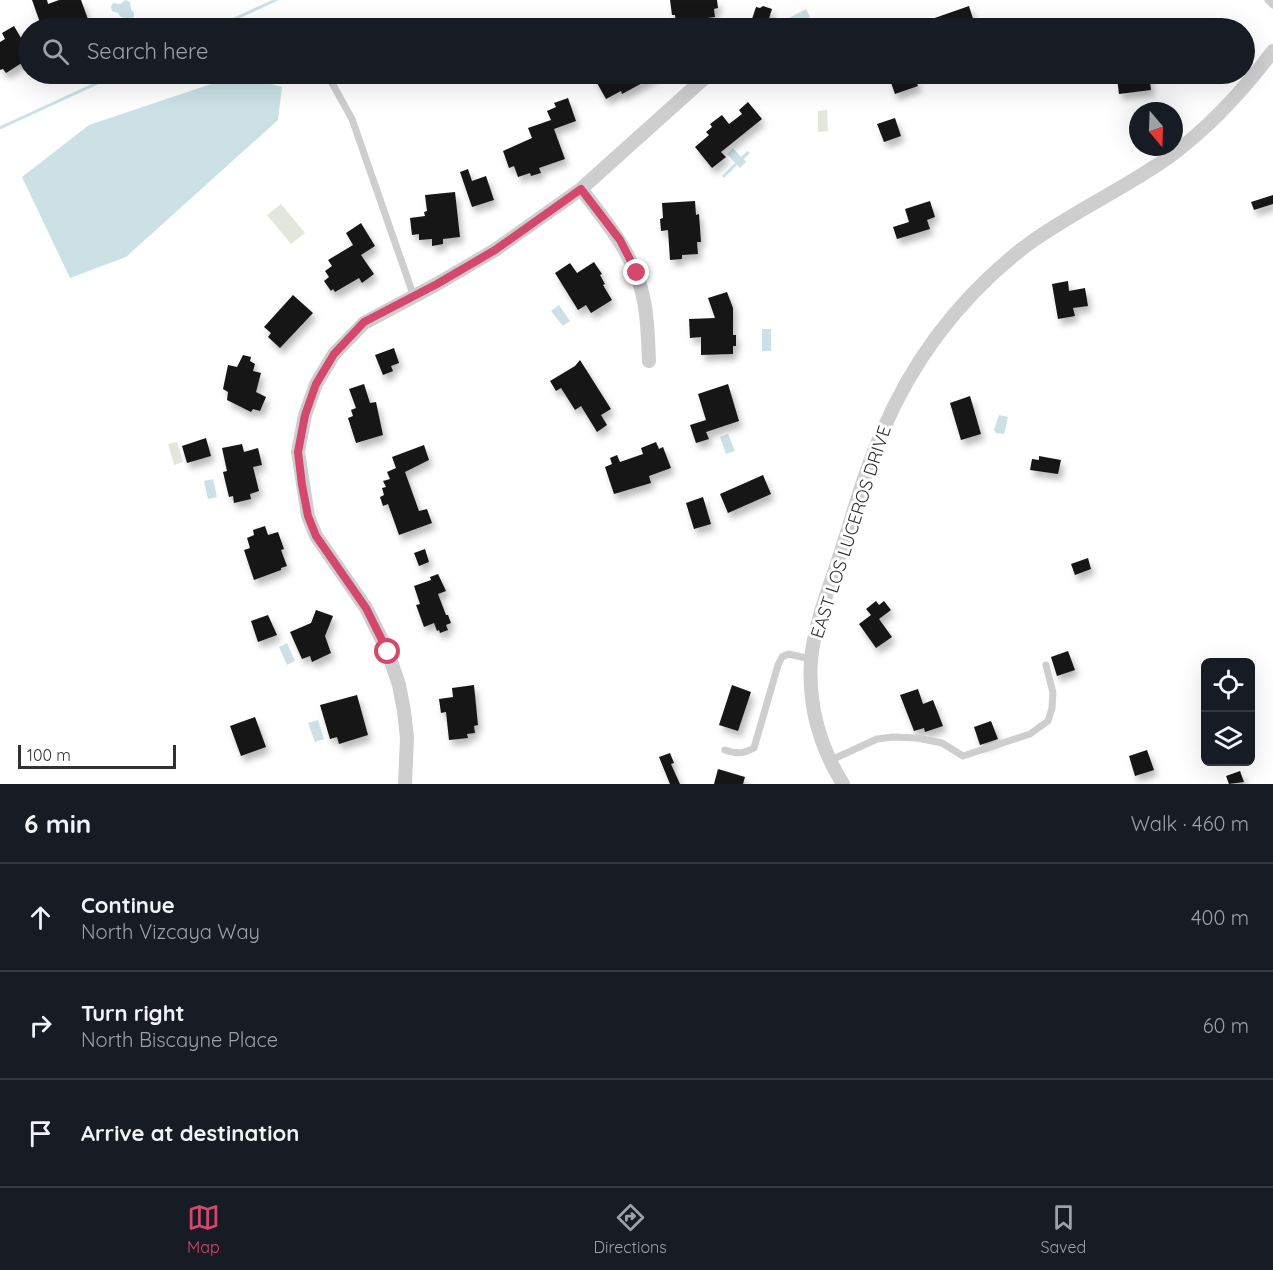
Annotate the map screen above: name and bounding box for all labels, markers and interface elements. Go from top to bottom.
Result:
search box [18,18,1255,84]
icon: search [39,35,72,68]
text: Search here [87,37,208,65]
north arrow [1129,102,1183,156]
route end [623,259,649,285]
street label: EAST LOS LUCEROS DRIVE [805,423,896,641]
route start [374,638,400,664]
map controls [1201,658,1255,766]
button: locate [1201,658,1255,712]
button: layers [1201,712,1255,766]
scale bar [18,742,176,770]
text: 100 m [27,745,71,765]
text: 6 min [24,807,91,840]
text: Walk · 460 m [1131,811,1249,836]
text: Continue [81,891,175,919]
icon: ahead [24,901,57,934]
text: 400 m [1191,905,1249,930]
text: North Vizcaya Way [81,919,260,944]
text: Turn right [81,999,185,1027]
icon: right [24,1009,57,1042]
text: 60 m [1203,1013,1249,1038]
text: North Biscayne Place [81,1027,278,1052]
icon: arrive [24,1117,57,1150]
text: Arrive at destination [81,1119,299,1147]
tab: Map [187,1201,220,1257]
tab: Directions [594,1201,667,1257]
tab: Saved [1041,1201,1086,1257]

